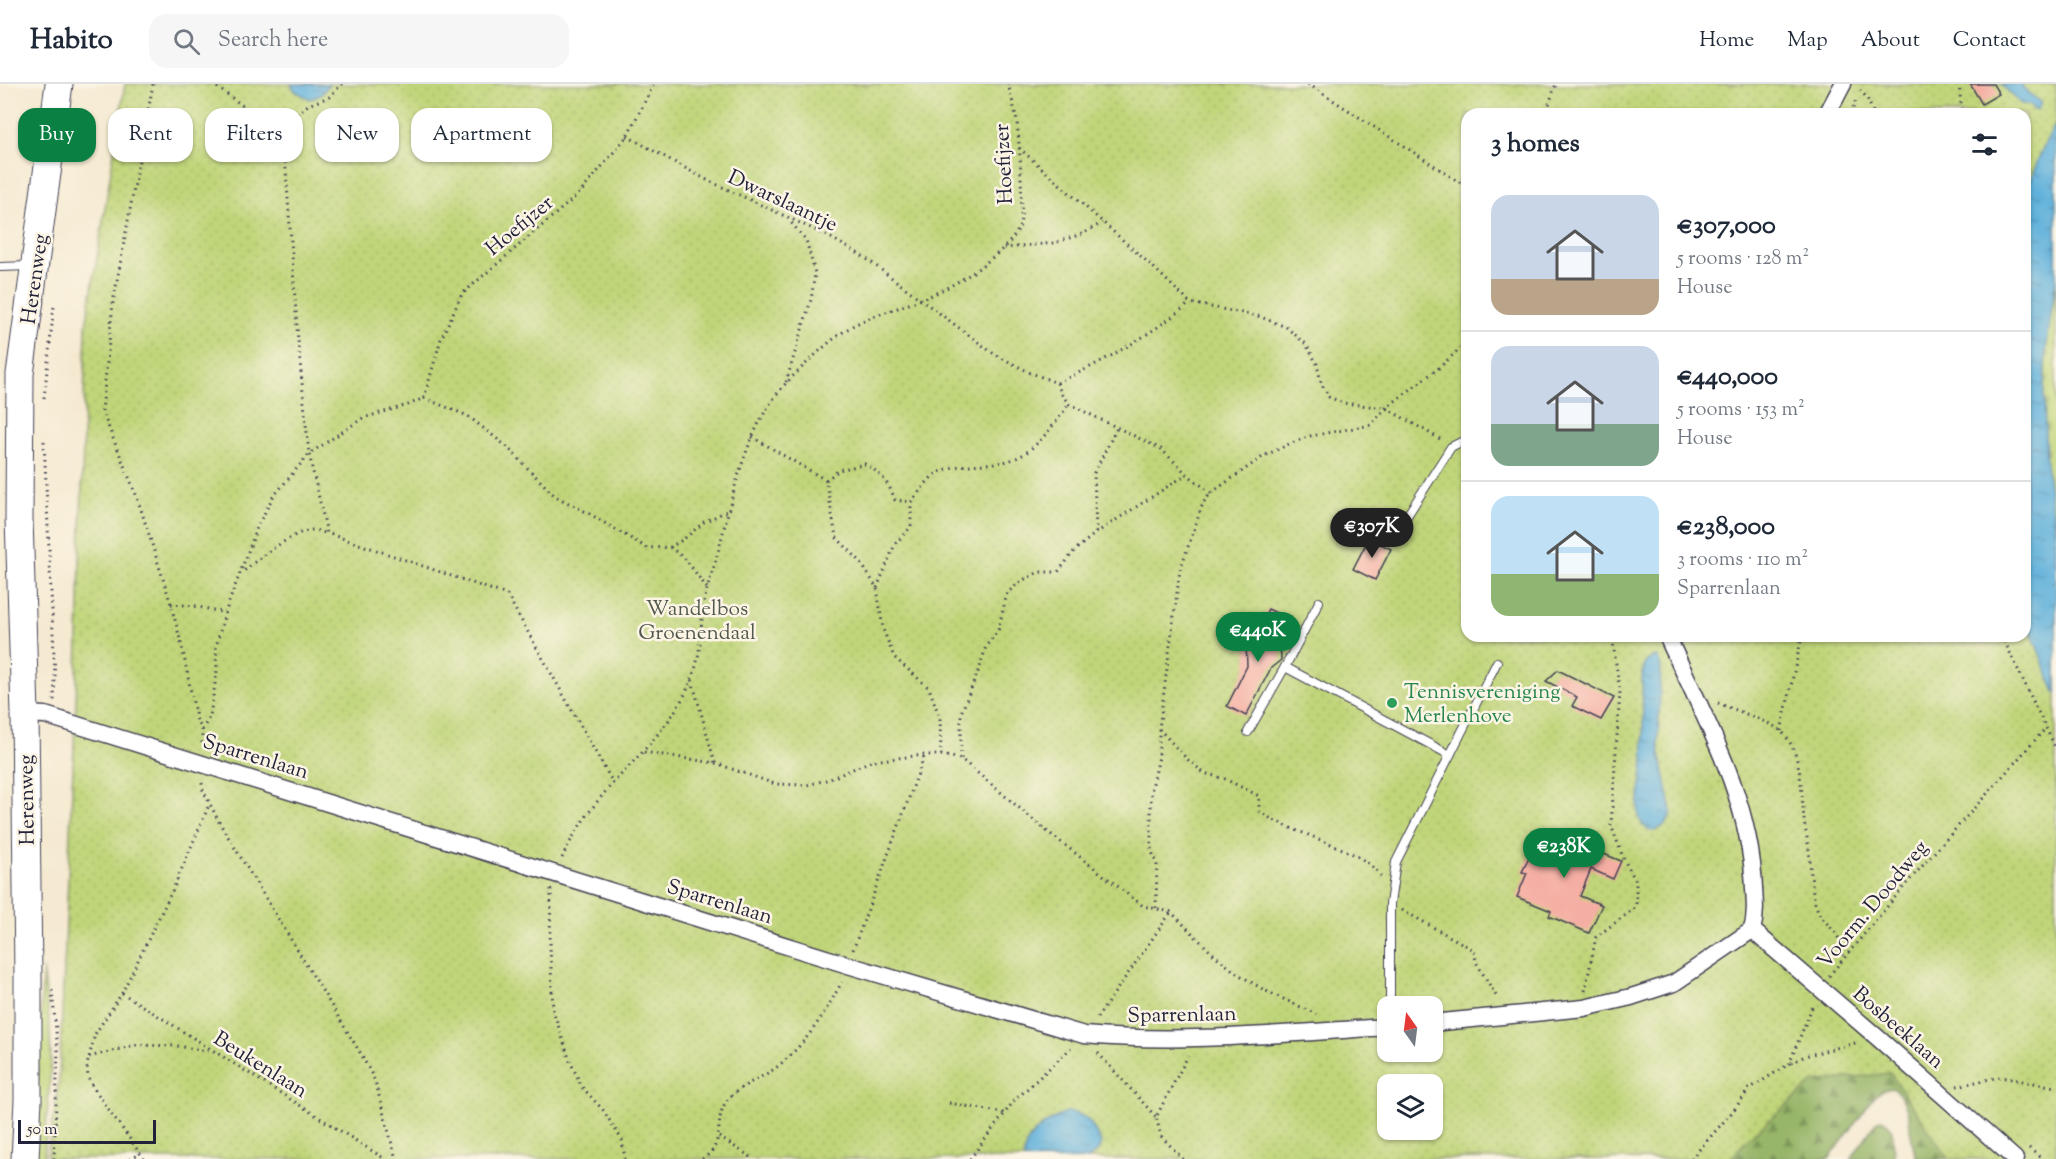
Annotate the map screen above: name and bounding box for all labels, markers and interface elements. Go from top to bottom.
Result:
search box [149,14,569,68]
text: Habito [30,21,113,61]
icon: search [170,25,203,58]
text: Search here [218,25,328,57]
text: Home [1699,26,1754,56]
text: Map [1787,26,1828,56]
text: About [1861,26,1920,56]
text: Contact [1953,26,2026,56]
chip: Buy [18,108,96,162]
chip: Rent [108,108,193,162]
chip: Filters [205,108,303,162]
chip: New [315,108,399,162]
chip: Apartment [411,108,552,162]
street label: Hoefijzer [988,123,1022,205]
text: 3 homes [1491,126,1580,163]
icon: filters [1968,128,2001,161]
street label: Dwarslaantje [722,163,842,240]
street label: Hoefijzer [480,189,561,264]
text: €307,000 [1677,208,1776,245]
icon: home [1539,219,1611,291]
street label: Herenweg [15,232,57,326]
text: 5 rooms · 128 m² [1677,245,1809,274]
text: House [1677,274,1732,303]
text: €440,000 [1677,359,1778,396]
icon: home [1539,370,1611,442]
text: 5 rooms · 153 m² [1677,396,1805,425]
text: House [1677,425,1732,454]
pin: €307K [1330,508,1414,559]
text: €238,000 [1677,509,1775,546]
text: €307K [1344,513,1400,542]
icon: home [1539,520,1611,592]
text: 3 rooms · 110 m² [1677,546,1808,575]
text: Sparrenlaan [1677,575,1781,604]
park label: Wandelbos Groenendaal [638,595,756,649]
pin: €440K [1216,612,1300,663]
text: €440K [1230,617,1286,646]
place label: Tennisvereniging Merlenhove [1404,678,1561,732]
marker: Tennisvereniging Merlenhove [1385,696,1399,710]
street label: Sparrenlaan [199,728,312,788]
street label: Herenweg [12,754,44,846]
pin: €238K [1522,828,1606,879]
text: €238K [1537,833,1591,862]
street label: Voorm. Doodweg [1811,835,1936,976]
street label: Sparrenlaan [663,873,776,933]
street label: Bosbeeklaan [1845,980,1950,1077]
north arrow [1377,996,1443,1062]
map controls [1377,996,1443,1140]
street label: Sparrenlaan [1127,1000,1237,1032]
street label: Beukenlaan [207,1025,313,1107]
button: layers [1377,1074,1443,1140]
scale bar [18,1117,156,1144]
text: 50 m [27,1119,58,1142]

